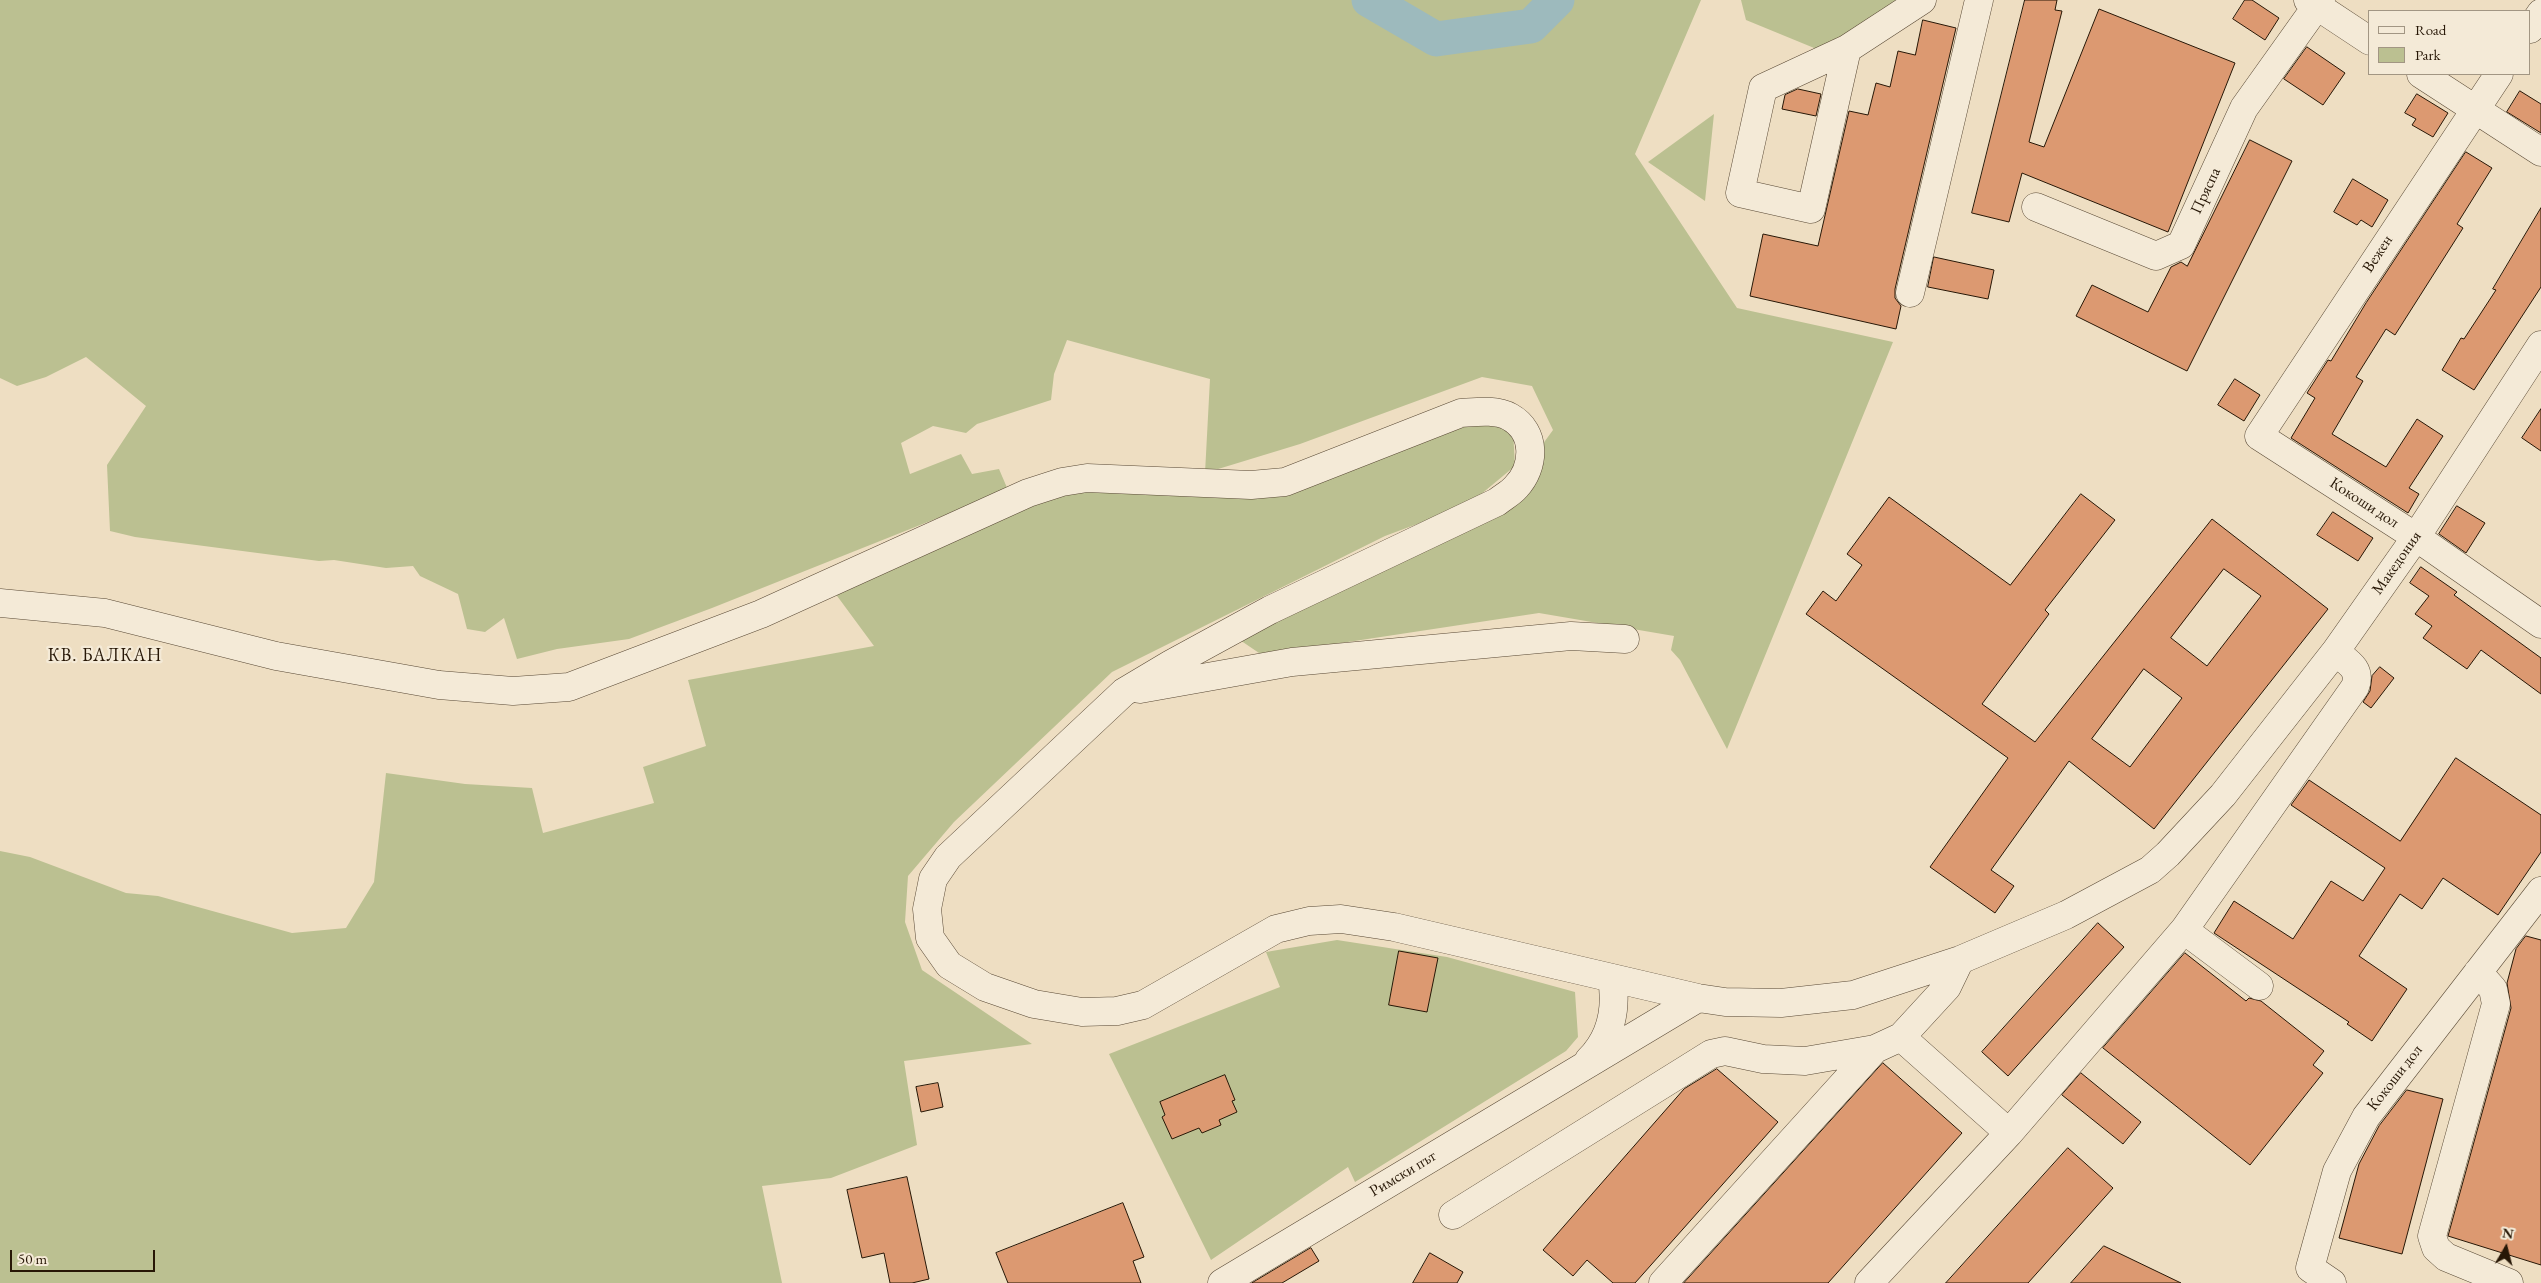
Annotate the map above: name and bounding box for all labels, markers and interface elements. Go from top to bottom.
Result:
legend [2368,10,2531,75]
text: Road [2415,20,2446,39]
text: Park [2415,45,2441,64]
street label: Пряспа [2187,165,2225,217]
street label: Вежен [2359,232,2397,276]
street label: Кокоши дол [2326,474,2402,532]
street label: Македония [2368,528,2426,598]
district label: КВ. БАЛКАН [47,645,163,667]
street label: Кокоши дол [2363,1041,2427,1115]
street label: Римски път [1366,1147,1440,1201]
north arrow [2481,1223,2531,1273]
text: N [2501,1223,2515,1243]
scale bar [12,1240,158,1272]
text: 50 m [18,1249,47,1268]

